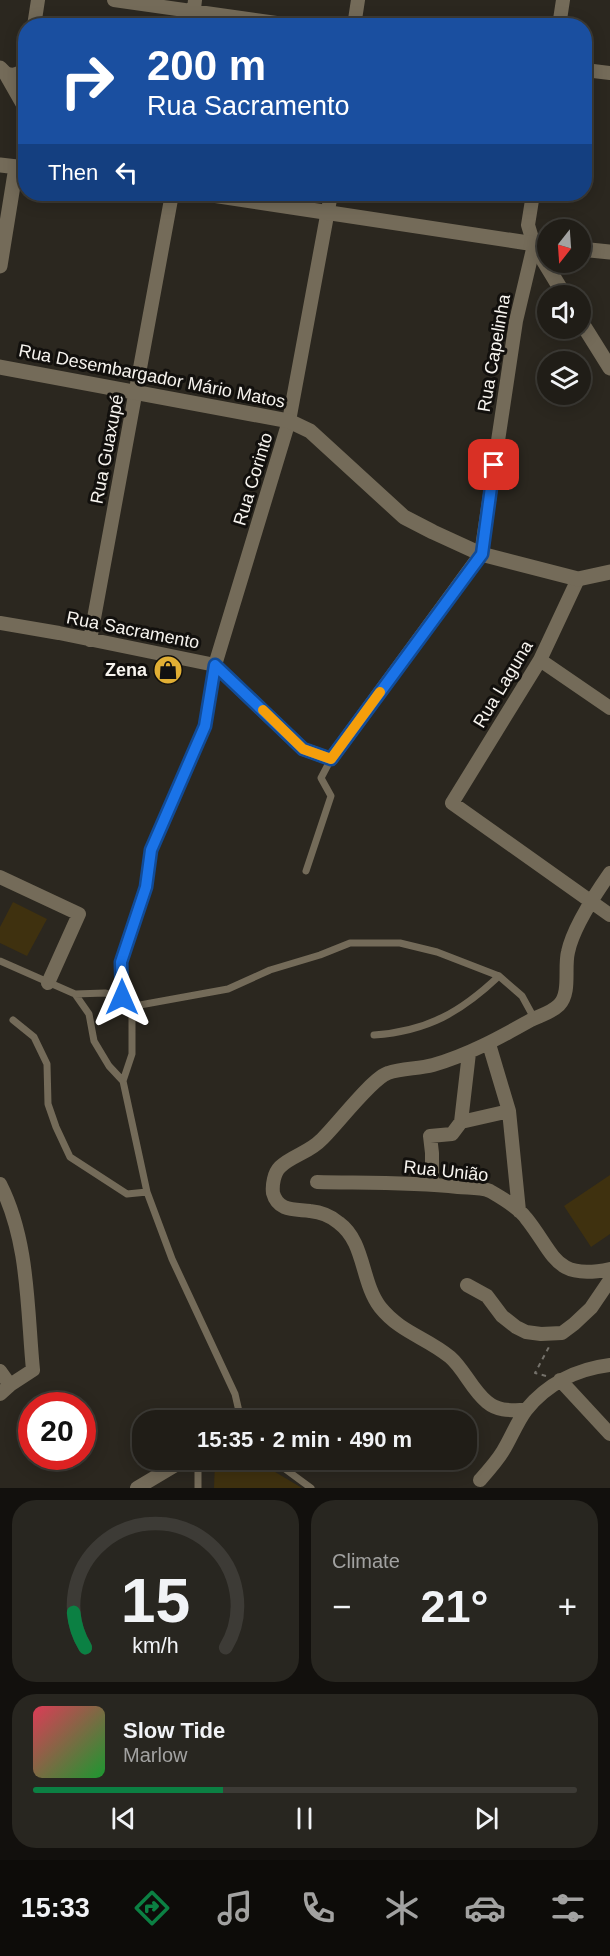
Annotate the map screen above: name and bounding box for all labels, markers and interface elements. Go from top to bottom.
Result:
icon: right [48,42,126,120]
text: 200 m [147,42,266,89]
text: Rua Sacramento [147,91,350,121]
icon: left [110,156,143,189]
text: Then [48,160,98,185]
north arrow [537,219,591,273]
map controls [537,219,591,405]
button: sound [537,285,591,339]
street label: Rua Capelinha [474,292,514,413]
street label: Rua Desembargador Mário Matos [17,340,287,412]
button: layers [537,351,591,405]
street label: Rua Guaxupé [87,393,127,505]
street label: Rua Corinto [229,430,277,528]
pin [468,439,519,490]
icon: arrive [477,448,510,481]
street label: Rua Sacramento [65,607,201,653]
street label: Rua Laguna [469,636,537,731]
shop icon: Zena [152,654,184,686]
place label: Zena [105,660,148,680]
position arrow [90,965,154,1029]
street label: Rua União [403,1157,489,1185]
speed limit sign: 20 [18,1392,96,1470]
text: 15:35 · 2 min · 490 m [197,1427,412,1452]
text: Climate [332,1550,400,1572]
text: 15 [121,1566,190,1635]
text: 21° [420,1581,489,1632]
text: − [332,1588,351,1625]
text: + [558,1588,577,1625]
text: km/h [132,1634,179,1658]
text: Slow Tide [123,1718,225,1743]
text: Marlow [123,1744,187,1766]
icon: previous [107,1802,140,1835]
icon: pause [288,1802,321,1835]
icon: next [470,1802,503,1835]
icon: directions [131,1887,173,1929]
icon: music [214,1887,256,1929]
icon: phone [297,1887,339,1929]
icon: climate [381,1887,423,1929]
icon: car [464,1887,506,1929]
icon: filters [547,1887,589,1929]
text: 15:33 [21,1893,90,1923]

